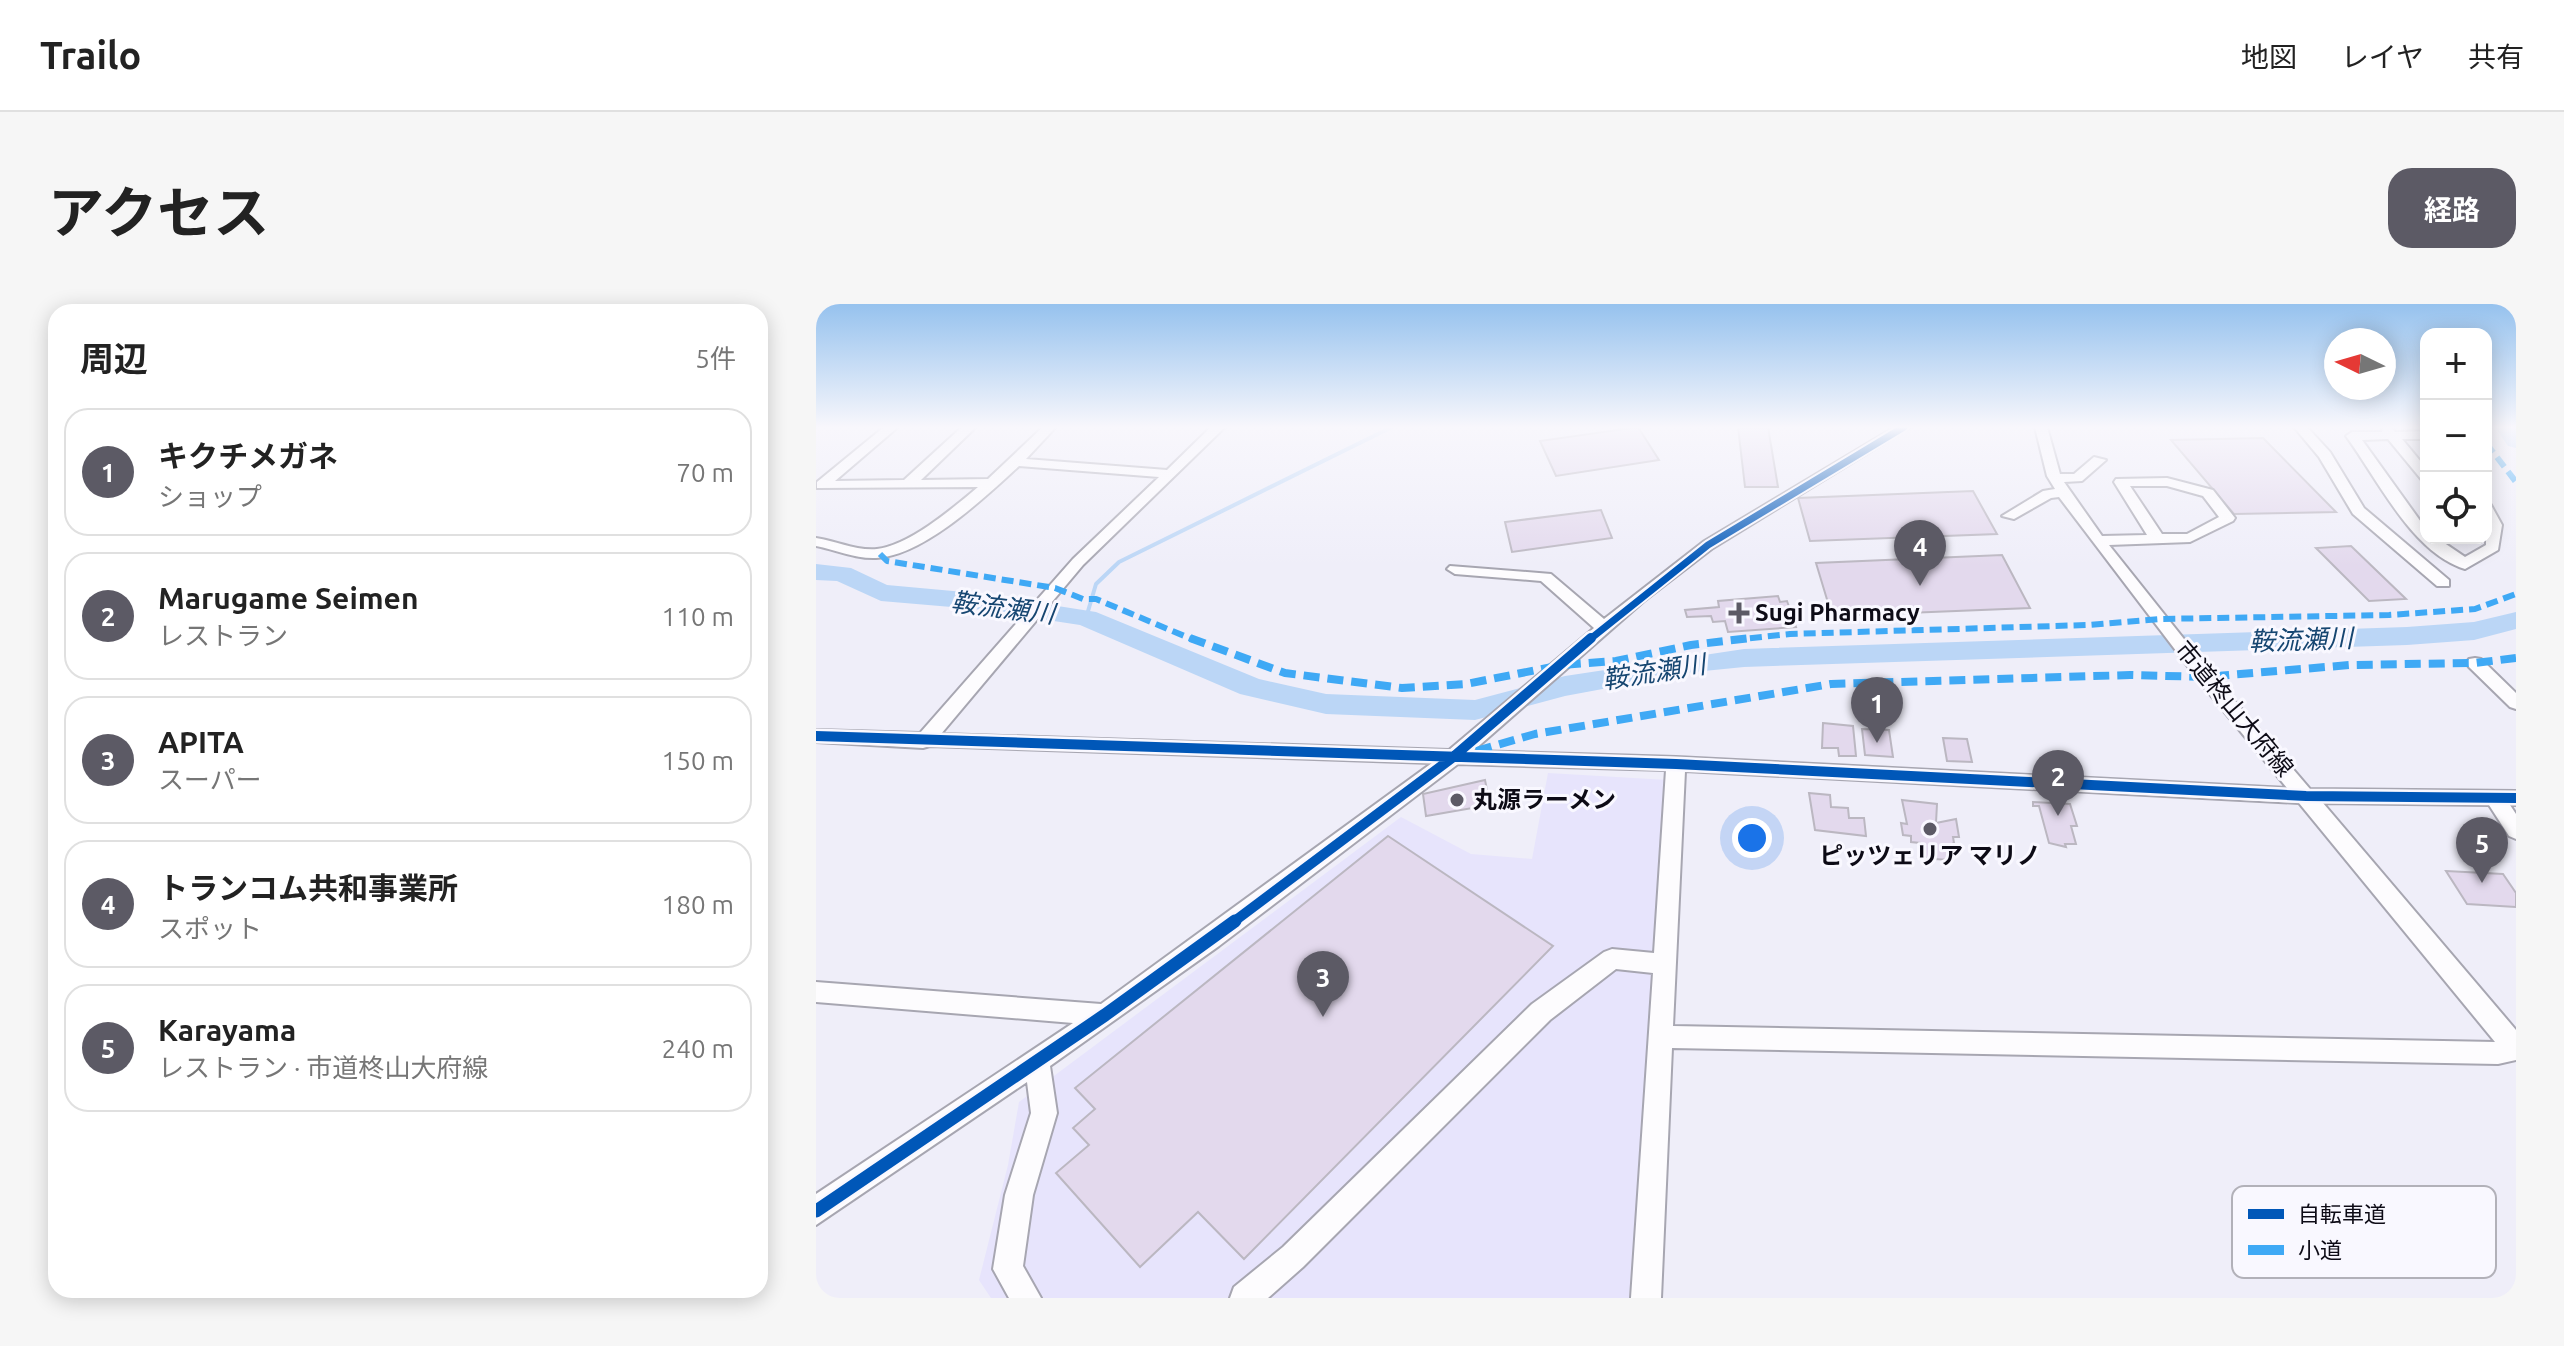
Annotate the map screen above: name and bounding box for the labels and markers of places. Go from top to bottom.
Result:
pin: 4 [1894,520,1946,586]
place label: Sugi Pharmacy [1755,599,1920,626]
marker: Sugi Pharmacy [1730,604,1748,622]
pin: 1 [1851,677,1903,743]
pin: 2 [2032,750,2084,816]
place label: 丸源ラーメン [1473,786,1616,813]
marker: 丸源ラーメン [1448,791,1466,809]
pin: 5 [2456,817,2508,883]
marker: ピッツェリア マリノ [1921,820,1939,838]
place label: ピッツェリア マリノ [1819,842,2041,869]
pin: 3 [1297,951,1349,1017]

